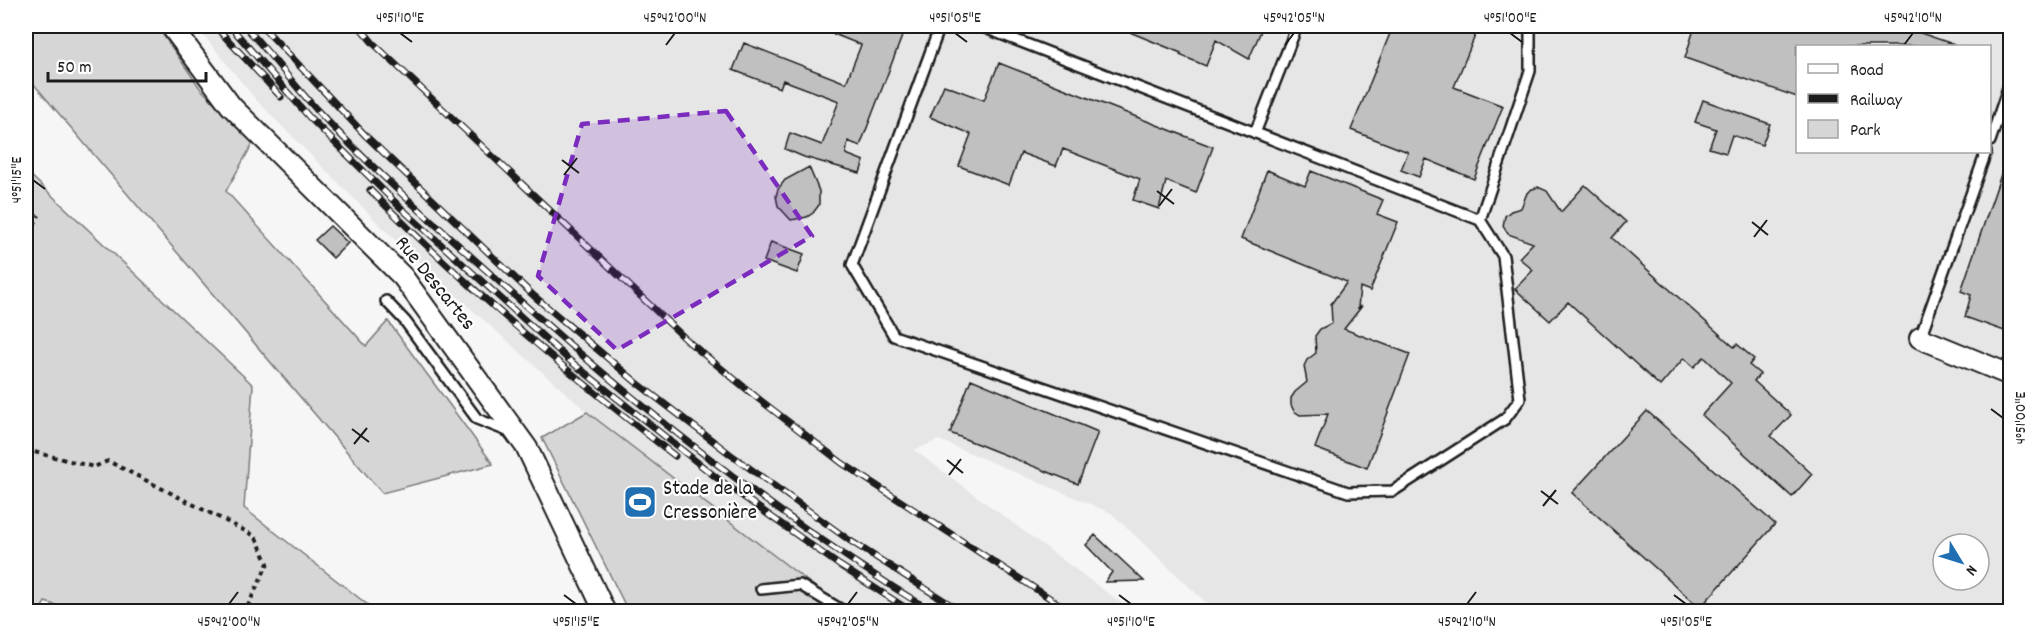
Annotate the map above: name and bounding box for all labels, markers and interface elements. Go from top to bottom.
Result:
text: 4°51'10"E [376,8,424,30]
text: 45°42'00"N [644,8,706,30]
text: 4°51'05"E [929,8,981,30]
text: 45°42'05"N [1263,8,1325,30]
text: 4°51'00"E [1484,8,1537,30]
text: 45°42'10"N [1884,8,1942,30]
scale bar [48,45,206,83]
legend [1796,45,1991,153]
text: 50 m [57,56,92,81]
text: Road [1850,59,1884,84]
text: Railway [1850,89,1903,114]
text: Park [1850,119,1881,144]
text: 4°51'15"E [7,157,29,203]
street label: Rue Descartes [386,230,482,338]
text: 4°51'00"E [2011,391,2033,444]
place label: Stade de la Cressonière [663,475,757,529]
sports icon: Stade de la Cressonière [622,484,658,520]
north arrow [1931,532,1991,592]
text: N [1959,560,1982,580]
text: 45°42'00"N [198,612,260,634]
text: 4°51'15"E [553,612,599,634]
text: 45°42'05"N [817,612,879,634]
text: 4°51'10"E [1107,612,1155,634]
text: 45°42'10"N [1438,612,1496,634]
text: 4°51'05"E [1660,612,1712,634]

